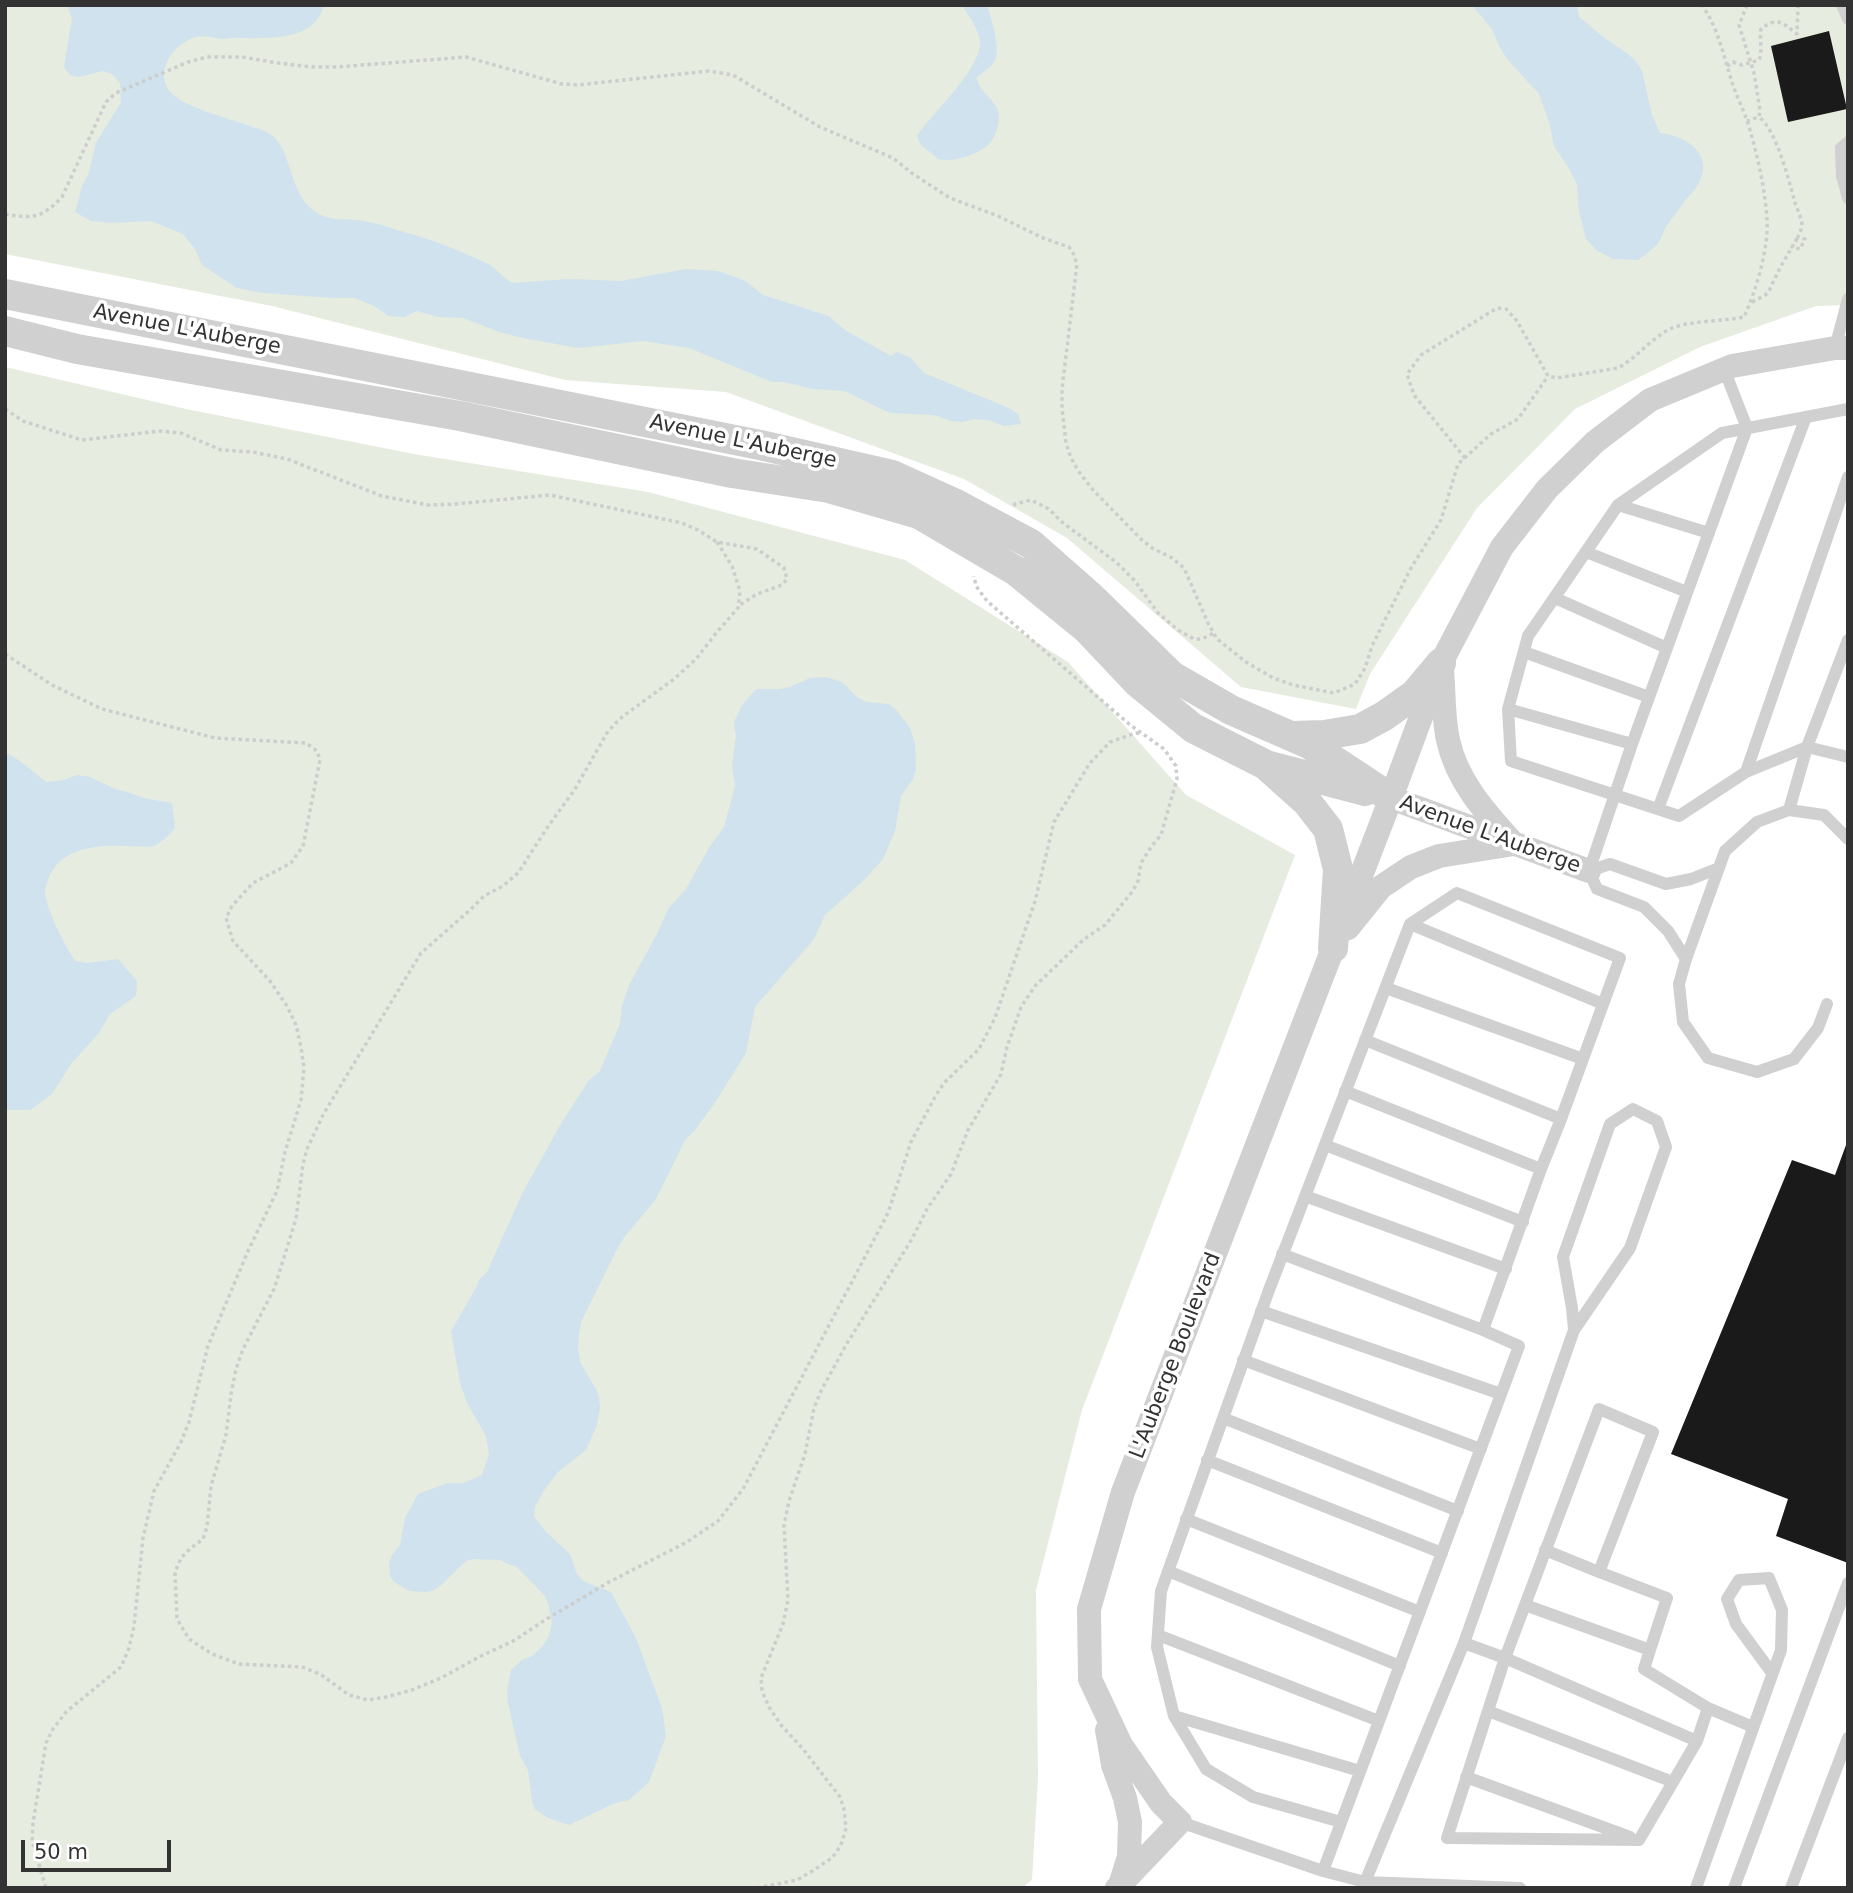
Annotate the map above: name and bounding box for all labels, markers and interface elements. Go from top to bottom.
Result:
street label: Avenue L'Auberge [91,299,283,361]
street label: Avenue L'Auberge [647,410,839,474]
street label: Avenue L'Auberge [1396,791,1584,879]
street label: L'Auberge Boulevard [1125,1249,1227,1463]
scale bar [24,1826,175,1870]
text: 50 m [34,1840,88,1864]

